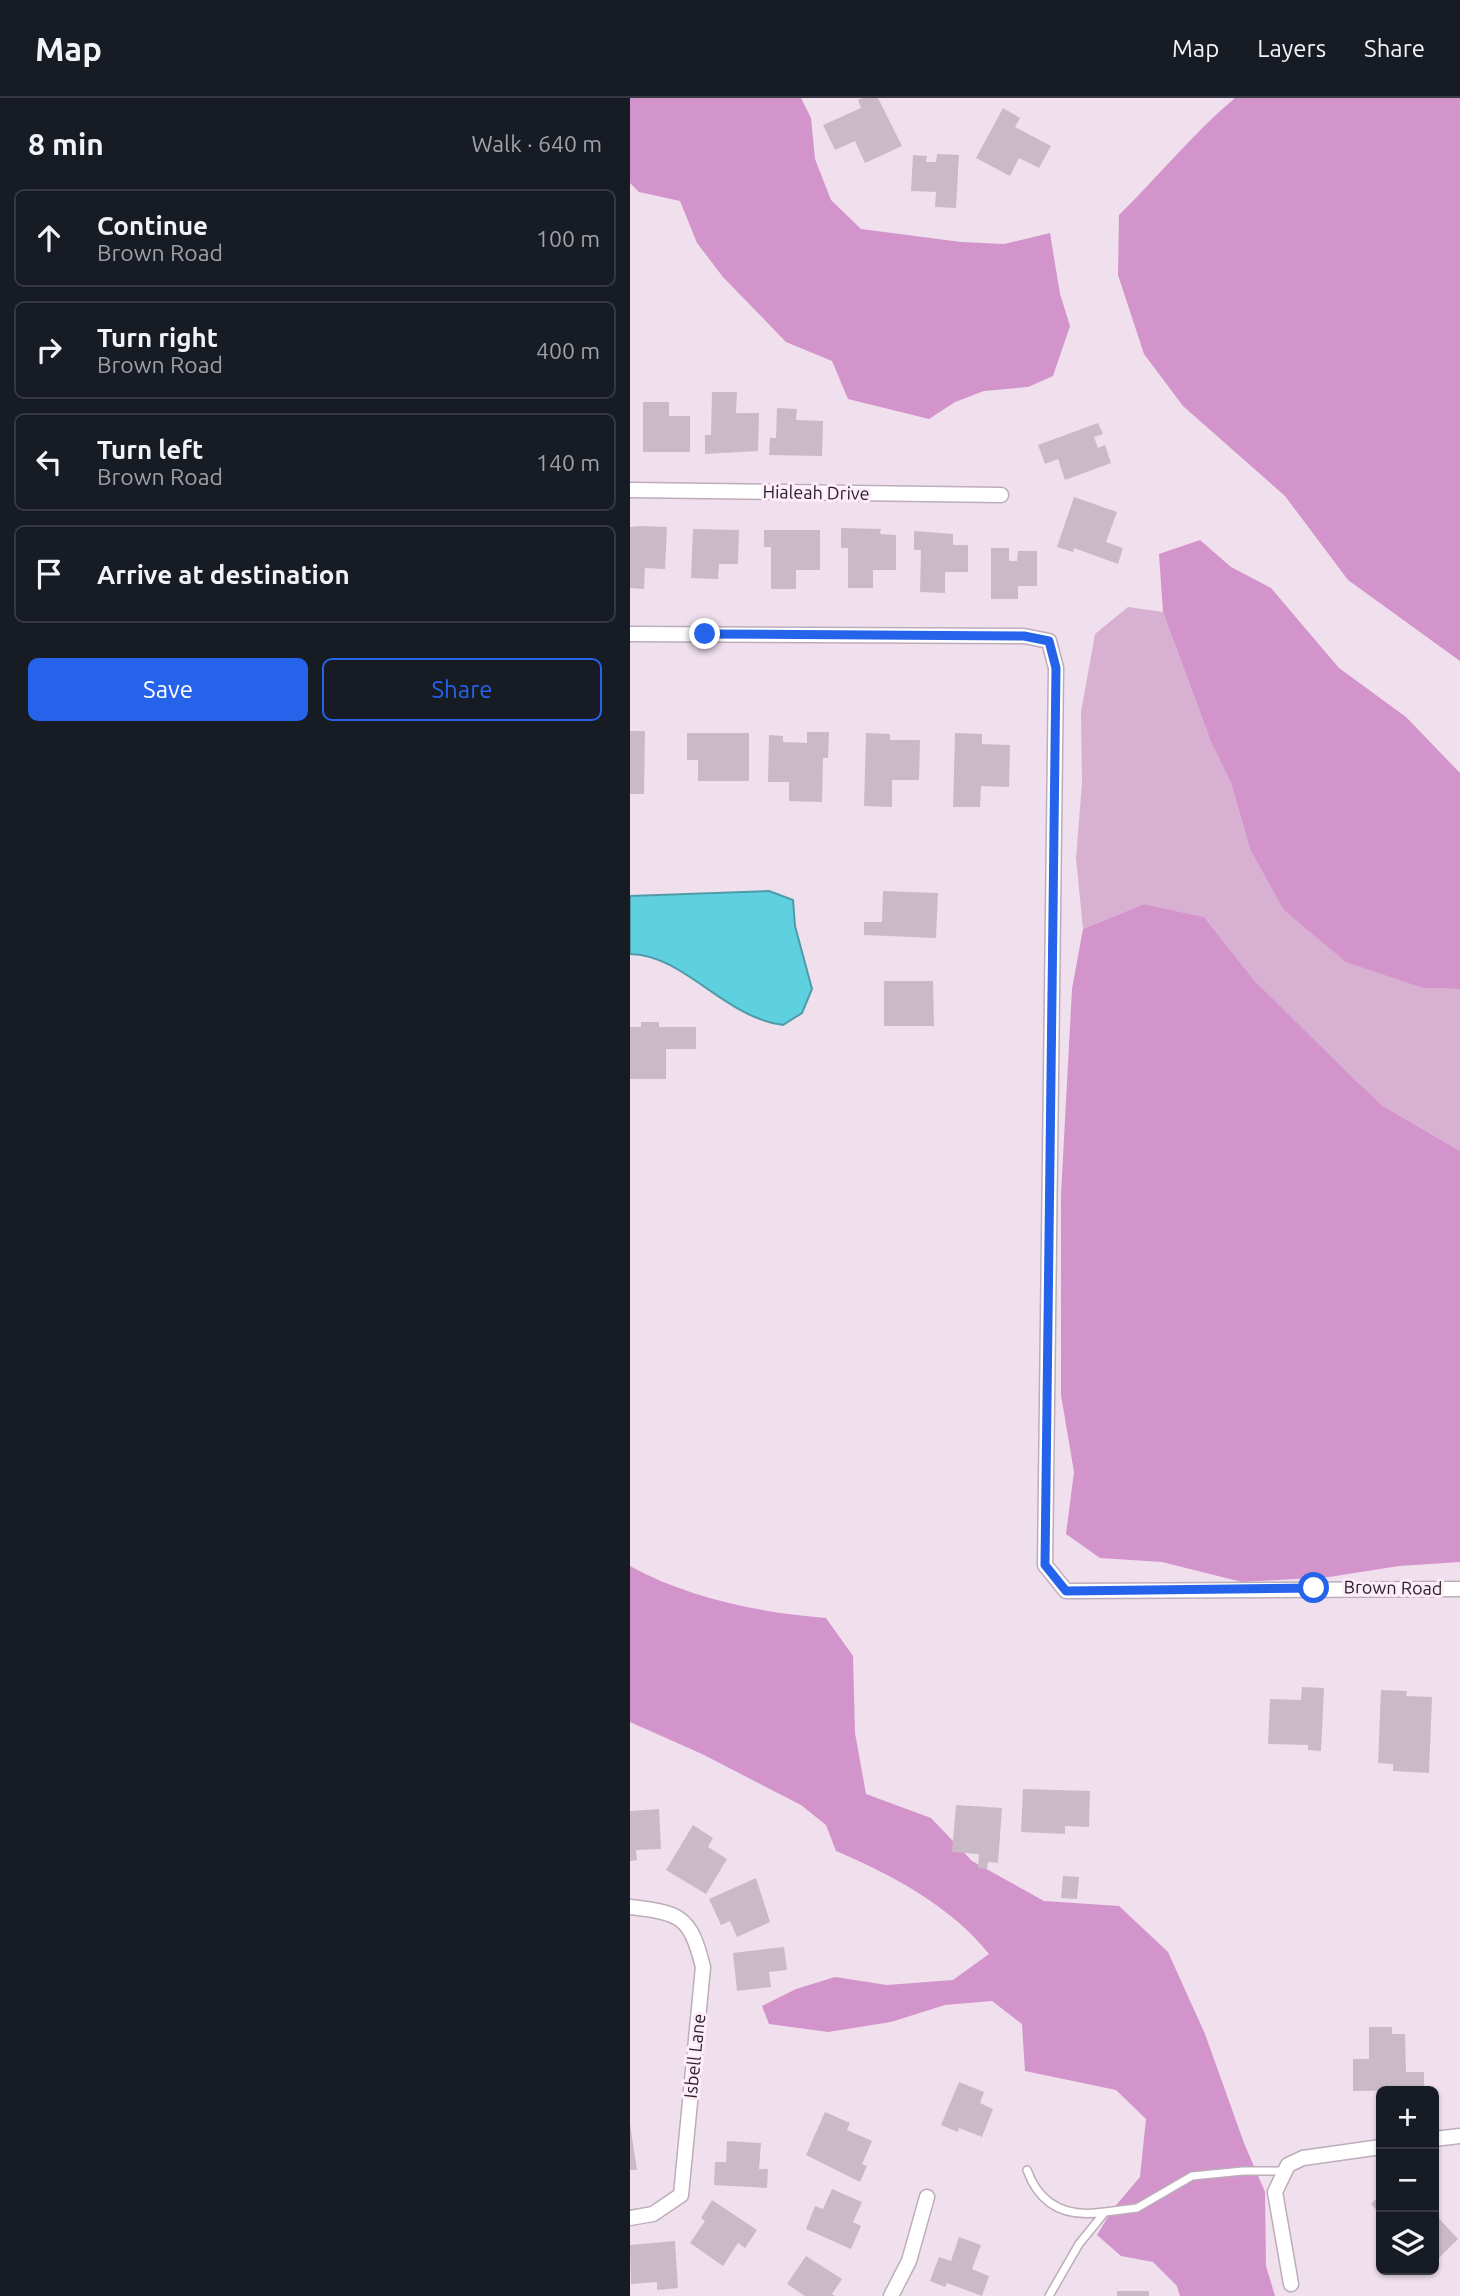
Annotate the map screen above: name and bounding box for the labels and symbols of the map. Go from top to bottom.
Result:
street label: Hialeah Drive [762,481,870,503]
route end [689,618,720,649]
route start [1298,1572,1329,1603]
street label: Brown Road [1344,1576,1442,1598]
street label: Isbell Lane [680,2013,708,2099]

